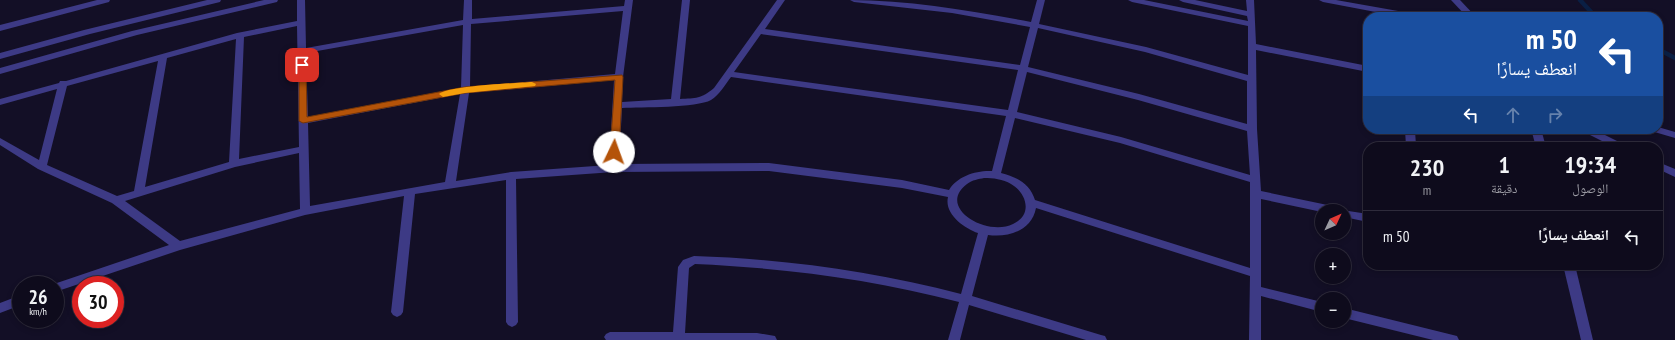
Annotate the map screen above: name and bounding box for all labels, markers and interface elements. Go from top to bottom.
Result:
text: 50 m [1526,20,1577,57]
icon: left [1591,28,1643,80]
pin [285,48,319,82]
icon: arrive [291,54,313,76]
text: انعطف يسارًا [1497,57,1577,80]
icon: left [1460,104,1482,126]
icon: ahead [1502,104,1524,126]
icon: right [1544,104,1566,126]
position arrow [593,131,635,173]
text: 1 [1499,149,1510,180]
text: 19:34 [1564,149,1616,180]
text: 230 [1410,152,1444,183]
text: دقيقة [1491,180,1517,197]
text: الوصول [1572,180,1608,197]
text: m [1423,182,1431,199]
north arrow [1315,204,1351,240]
map controls [1315,204,1351,328]
text: انعطف يسارًا [1538,225,1609,244]
icon: left [1621,226,1643,248]
text: 50 m [1383,227,1409,246]
button: + [1315,248,1351,284]
speed limit sign: 30 [72,276,124,328]
text: 26 [28,284,48,310]
button: − [1315,292,1351,328]
text: km/h [29,305,47,318]

